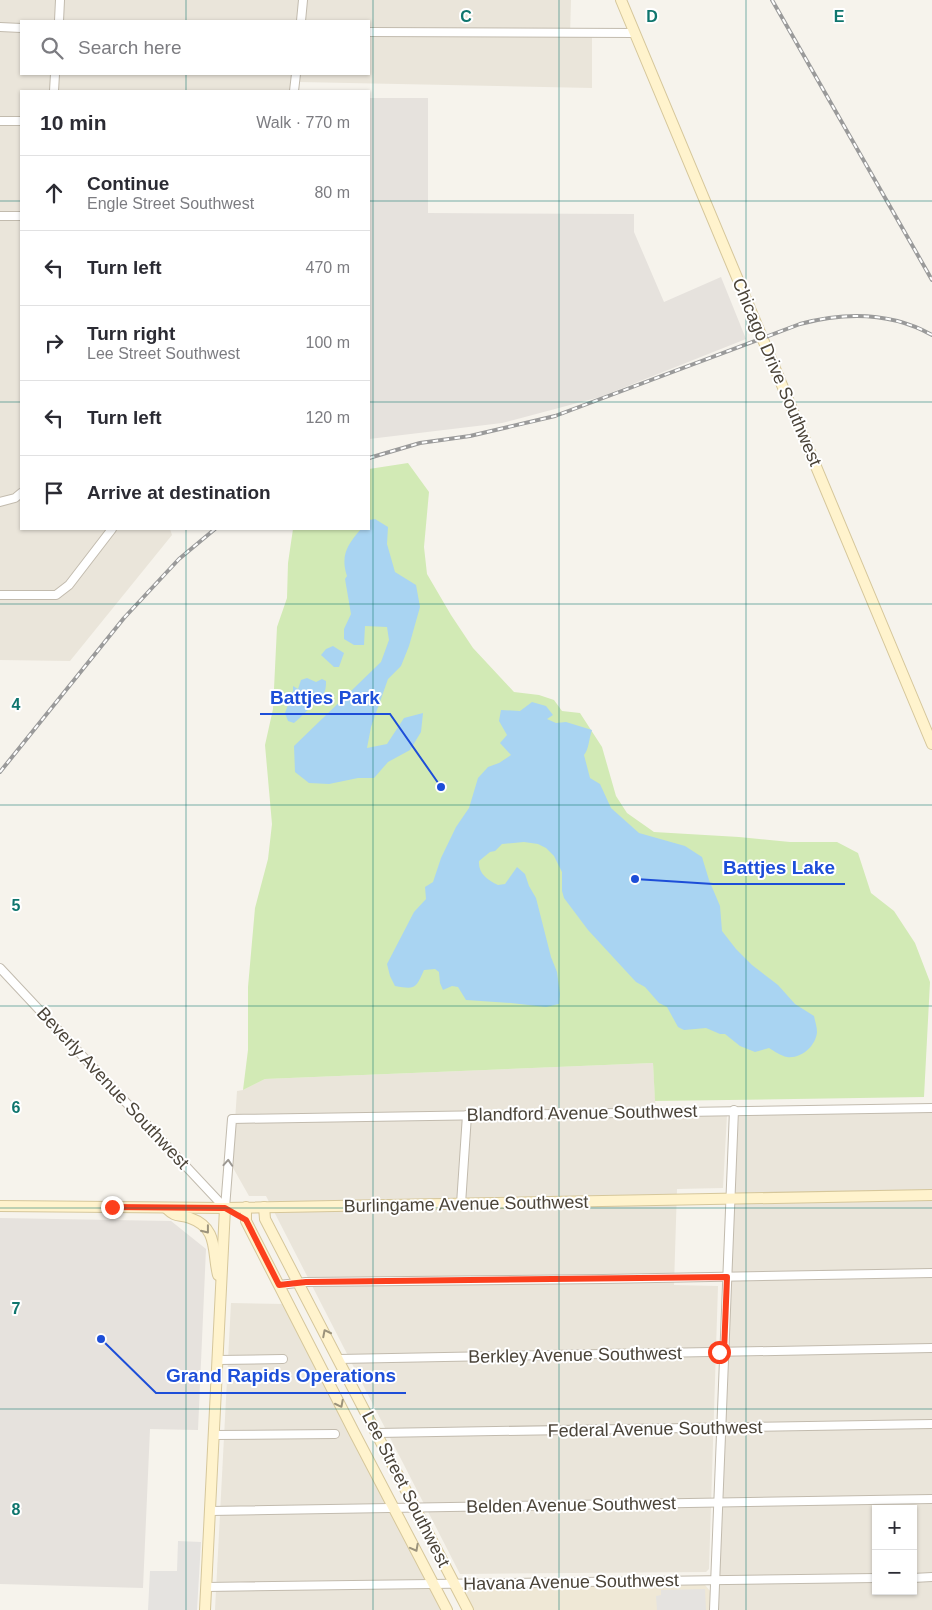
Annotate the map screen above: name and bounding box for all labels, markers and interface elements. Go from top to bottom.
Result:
text: C [460,8,472,25]
text: D [646,8,658,25]
text: E [834,8,845,25]
search box [20,20,370,75]
icon: search [38,34,66,62]
text: Search here [78,37,182,58]
text: 10 min [40,111,107,134]
text: Walk · 770 m [256,114,350,131]
text: Continue [87,173,169,194]
icon: ahead [40,179,68,207]
text: 80 m [314,184,350,201]
text: Engle Street Southwest [87,195,254,212]
icon: left [40,254,68,282]
text: Turn left [87,257,162,278]
text: 470 m [306,259,350,276]
street label: Chicago Drive Southwest [728,275,826,469]
text: Turn right [87,323,175,344]
icon: right [40,329,68,357]
text: 100 m [306,334,350,351]
text: Lee Street Southwest [87,345,240,362]
icon: left [40,404,68,432]
text: Turn left [87,407,162,428]
text: 120 m [306,409,350,426]
icon: arrive [40,479,68,507]
text: Arrive at destination [87,482,271,503]
callout: Battjes Park [260,680,390,714]
text: Battjes Park [270,687,380,708]
text: 4 [12,696,21,713]
callout: Battjes Lake [713,850,845,884]
text: Battjes Lake [723,857,835,878]
text: 5 [12,897,21,914]
street label: Beverly Avenue Southwest [33,1003,193,1173]
text: 6 [12,1099,21,1116]
street label: Blandford Avenue Southwest [466,1101,698,1125]
one-way arrow [223,1159,234,1167]
street label: Burlingame Avenue Southwest [343,1192,589,1216]
route end [101,1196,124,1219]
one-way arrow [200,1225,209,1234]
text: 7 [12,1300,21,1317]
one-way arrow [322,1330,332,1339]
route start [708,1341,731,1364]
street label: Berkley Avenue Southwest [468,1343,682,1367]
callout: Grand Rapids Operations [156,1359,406,1393]
text: Grand Rapids Operations [166,1365,396,1386]
one-way arrow [334,1399,344,1408]
street label: Lee Street Southwest [358,1408,454,1570]
street label: Federal Avenue Southwest [547,1417,763,1441]
street label: Belden Avenue Southwest [466,1493,676,1517]
text: 8 [12,1501,21,1518]
map controls [872,1505,917,1595]
button: + [872,1505,917,1550]
one-way arrow [409,1543,419,1552]
button: − [872,1550,917,1595]
street label: Havana Avenue Southwest [463,1570,679,1594]

